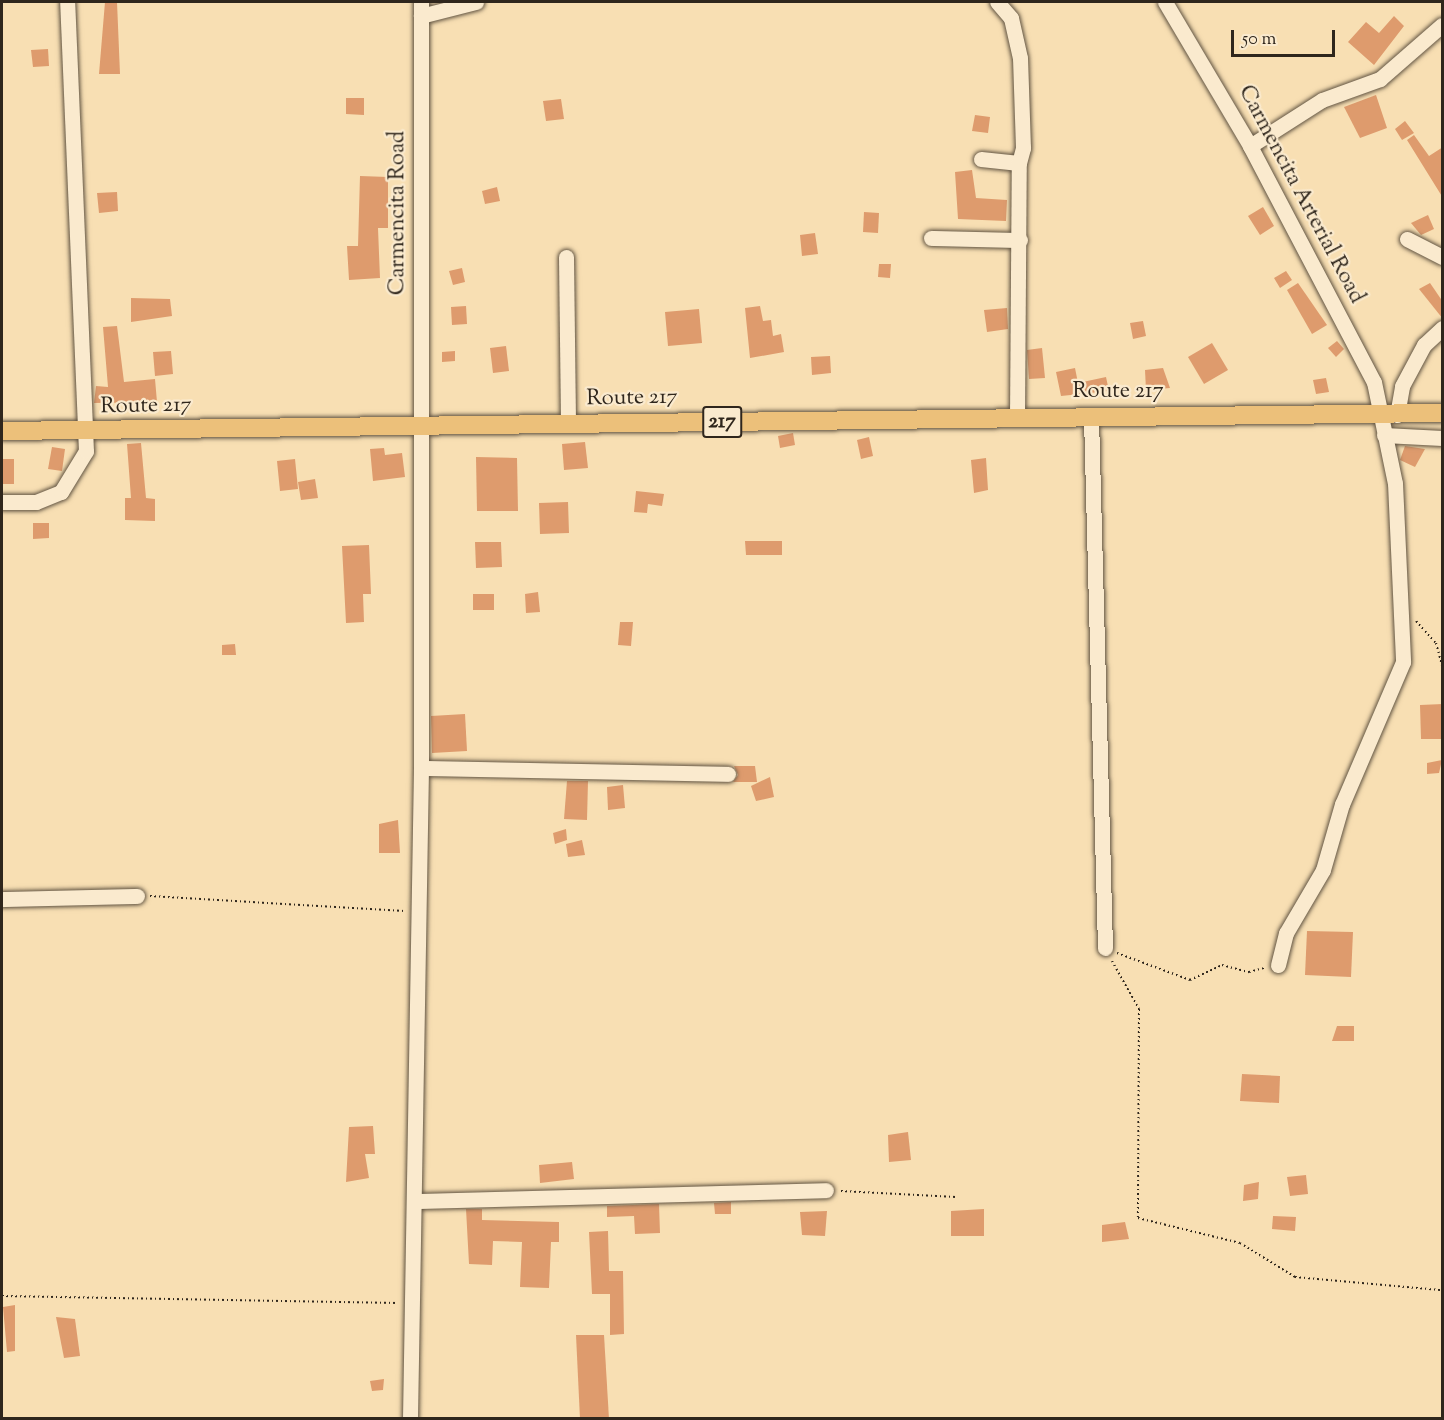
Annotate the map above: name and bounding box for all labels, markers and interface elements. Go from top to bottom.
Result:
scale bar [1234,18,1338,56]
text: 50 m [1242,27,1276,53]
street label: Carmencita Arterial Road [1231,81,1369,309]
street label: Carmencita Road [386,131,412,295]
street label: Route 217 [1072,380,1164,406]
street label: Route 217 [586,385,678,413]
street label: Route 217 [100,393,192,421]
road number: 217 [701,404,743,440]

